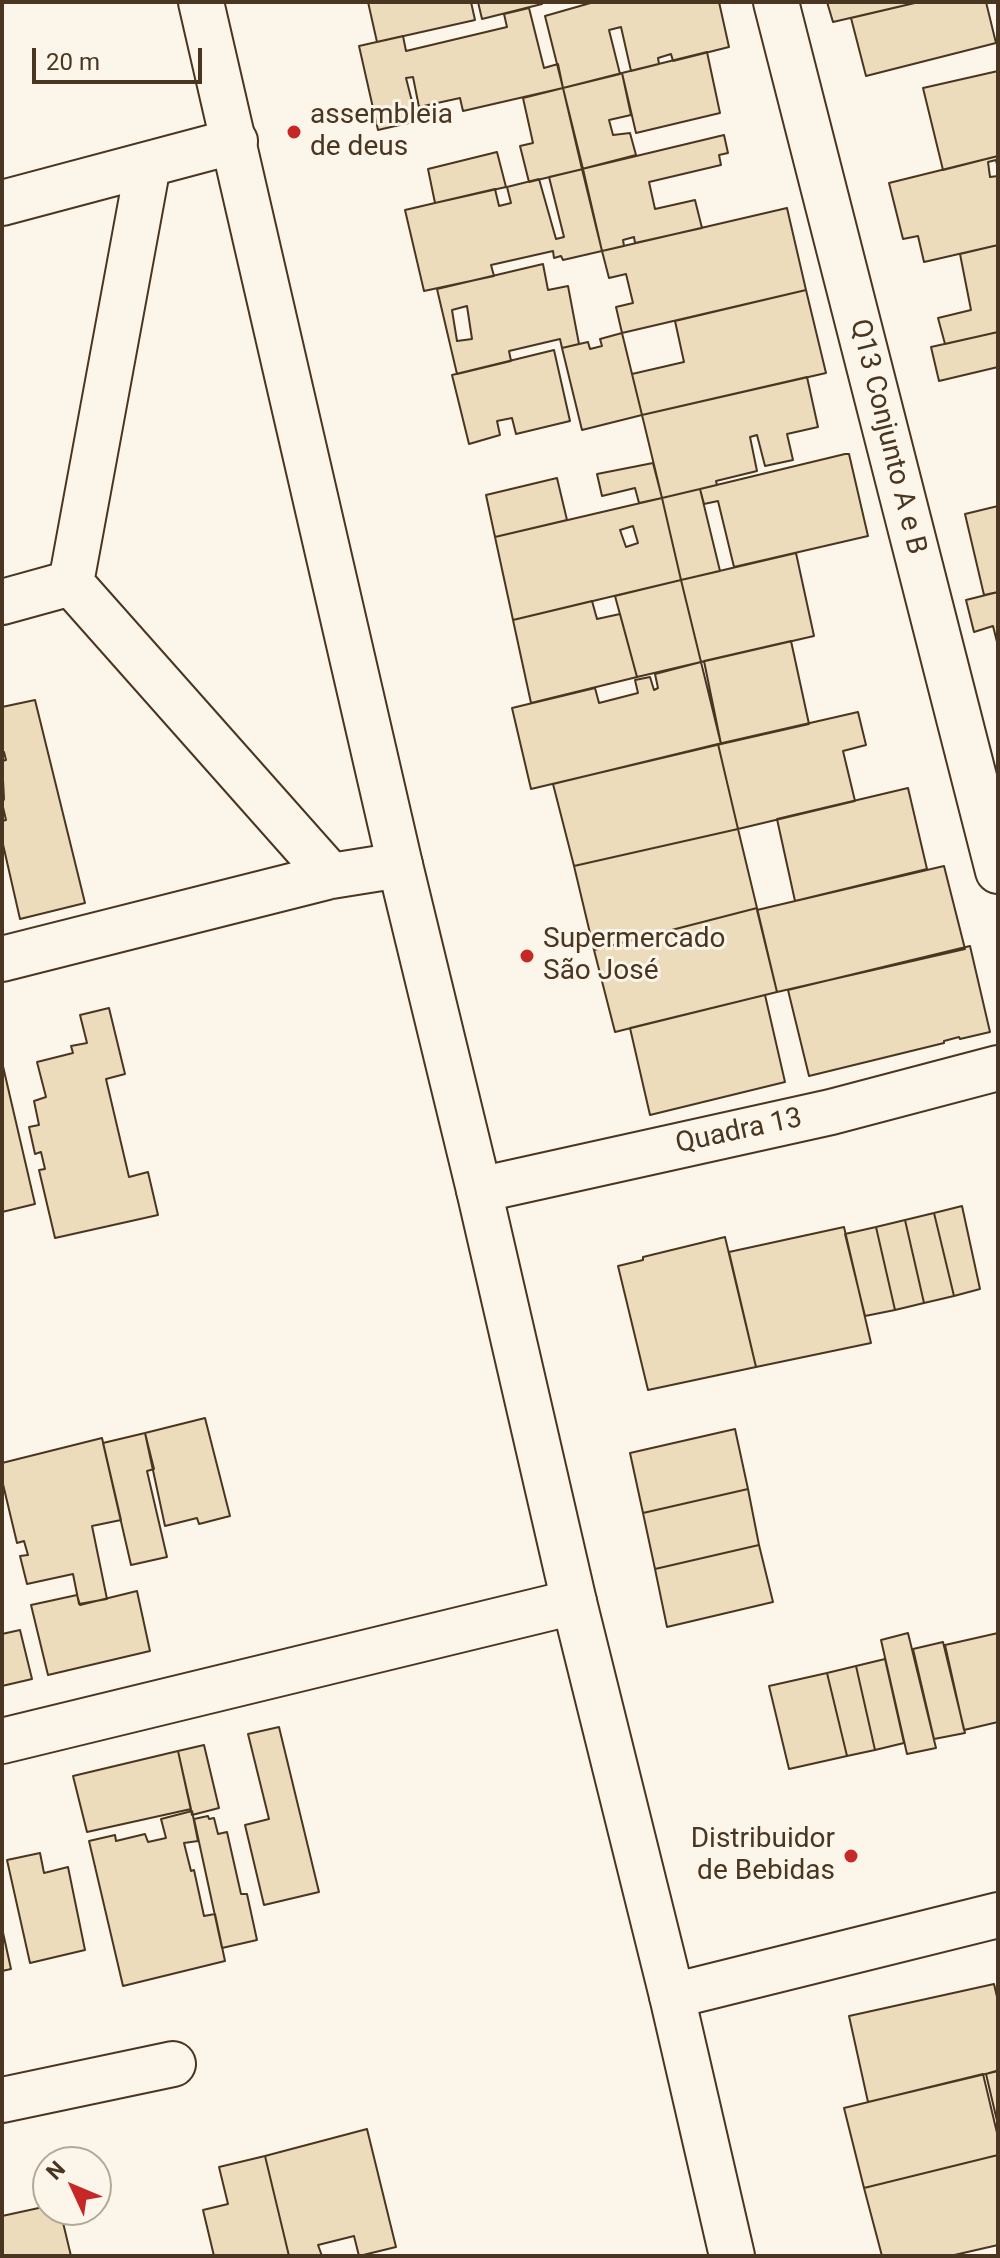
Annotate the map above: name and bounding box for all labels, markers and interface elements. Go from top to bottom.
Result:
scale bar [36,32,206,82]
text: 20 m [46,48,100,76]
place label: assembleia de deus [310,99,453,165]
marker: assembleia de deus [285,123,303,141]
street label: Q13 Conjunto A e B [842,316,932,558]
place label: Supermercado São José [543,923,725,989]
marker: Supermercado São José [518,947,536,965]
street label: Quadra 13 [673,1102,805,1162]
place label: Distribuidor de Bebidas [691,1823,835,1889]
marker: Distribuidor de Bebidas [842,1847,860,1865]
north arrow [32,2146,112,2226]
text: N [41,2156,70,2185]

